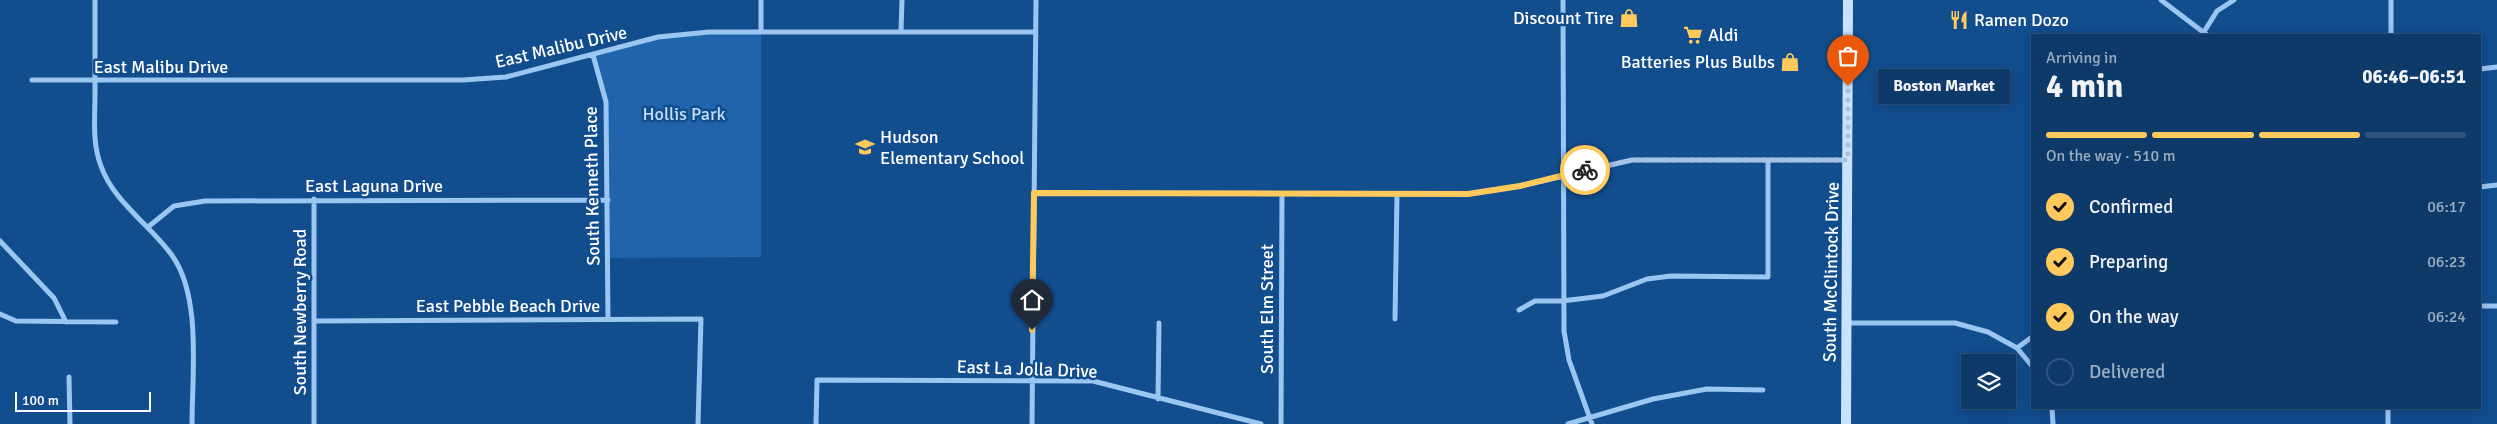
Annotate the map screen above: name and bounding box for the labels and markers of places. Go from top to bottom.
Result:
place label: Discount Tire [1513,7,1614,29]
shop icon: Discount Tire [1618,7,1640,29]
restaurant icon: Ramen Dozo [1948,9,1970,31]
place label: Ramen Dozo [1974,9,2069,31]
supermarket icon: Aldi [1682,24,1704,46]
place label: Aldi [1708,24,1738,46]
pin [1827,35,1869,86]
place label: Batteries Plus Bulbs [1621,51,1775,73]
shop icon: Batteries Plus Bulbs [1779,51,1801,73]
callout: Boston Market [1878,68,2010,104]
place label: Hudson Elementary School [880,126,1025,169]
school or university icon: Hudson Elementary School [854,136,876,158]
pin [1011,279,1053,330]

